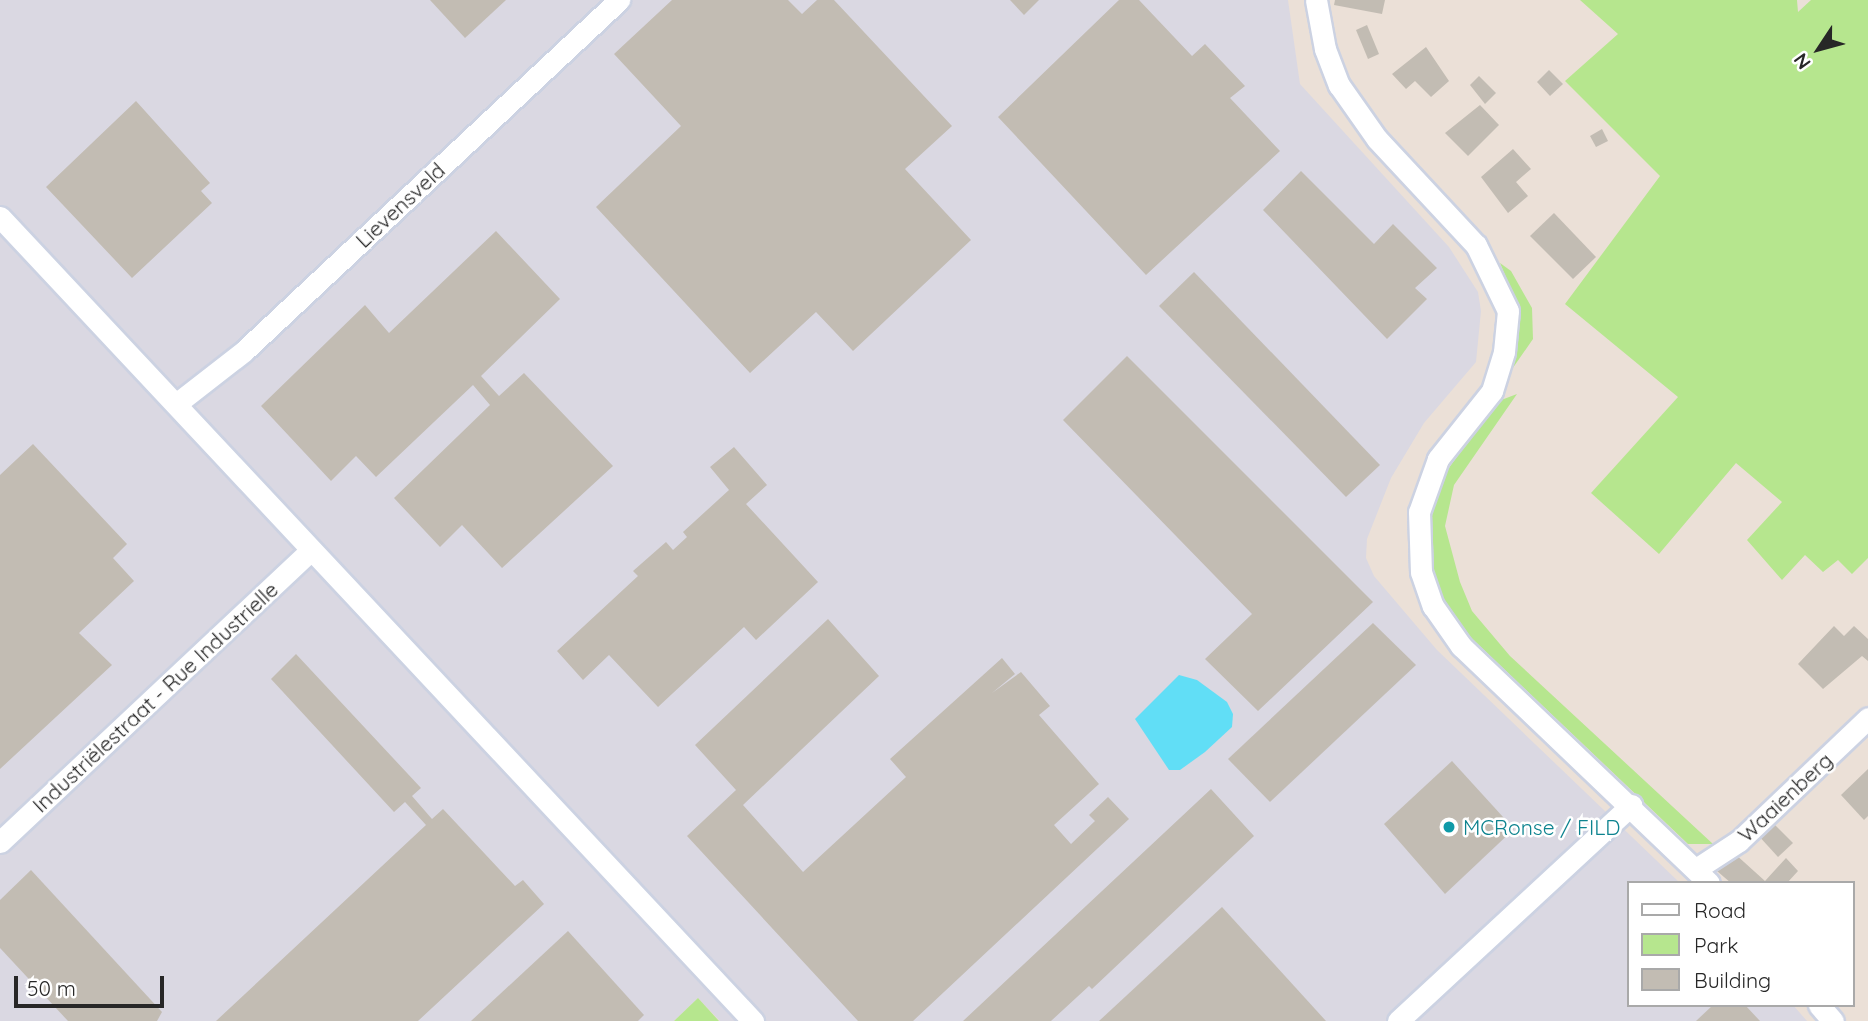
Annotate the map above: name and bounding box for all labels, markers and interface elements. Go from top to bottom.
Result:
north arrow [1784,14,1854,84]
text: N [1788,49,1816,74]
street label: Lievensveld [350,157,450,253]
street label: Industriëlestraat - Rue Industrielle [27,577,283,817]
street label: Waaienberg [1733,747,1837,847]
place label: MCRonse / FILD [1463,814,1620,840]
marker: MCRonse / FILD [1441,819,1457,835]
legend [1626,881,1854,1007]
text: Road [1694,897,1746,923]
text: Park [1694,932,1738,958]
scale bar [18,962,168,1006]
text: Building [1694,967,1771,993]
text: 50 m [27,975,76,1001]

